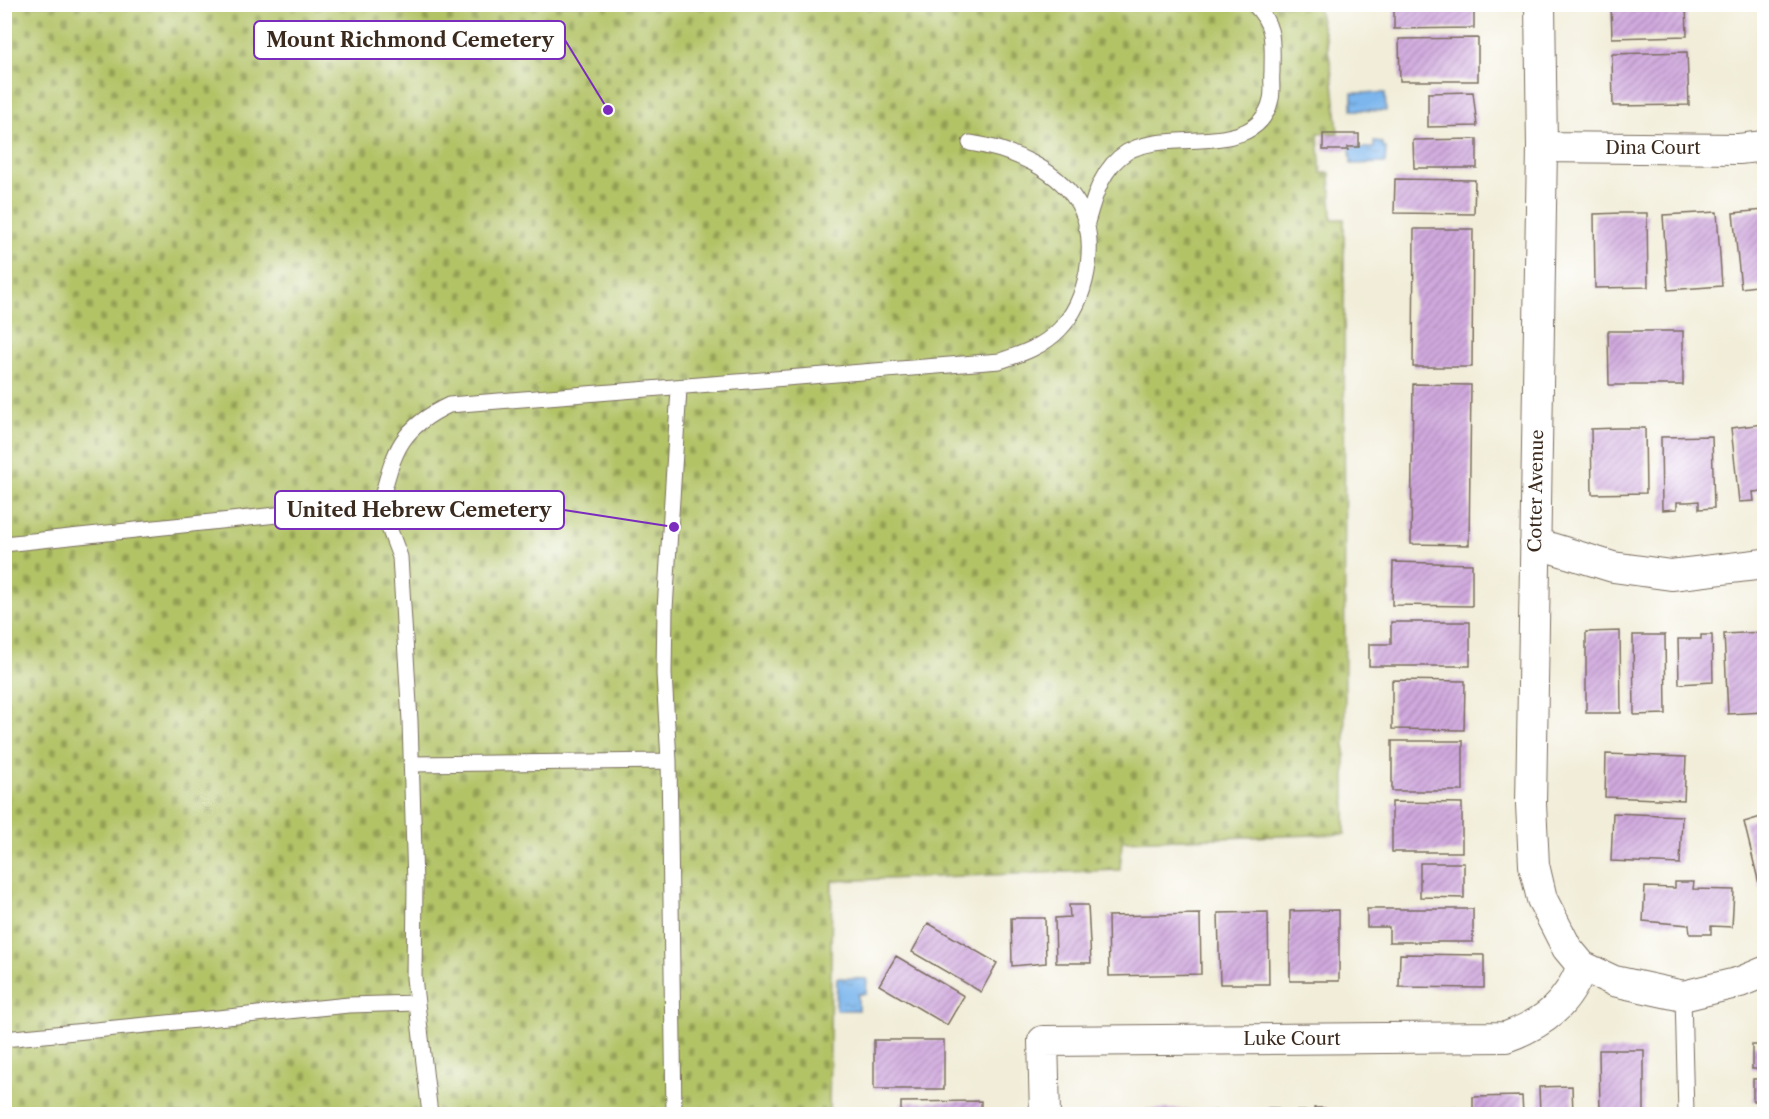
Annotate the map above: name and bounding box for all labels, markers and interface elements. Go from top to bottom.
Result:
callout: Mount Richmond Cemetery [254,21,565,59]
text: Mount Richmond Cemetery [266,28,554,52]
street label: Dina Court [1605,137,1701,159]
street label: Cotter Avenue [1524,429,1548,553]
callout: United Hebrew Cemetery [275,491,564,529]
text: United Hebrew Cemetery [287,498,552,522]
street label: Luke Court [1243,1028,1341,1050]

